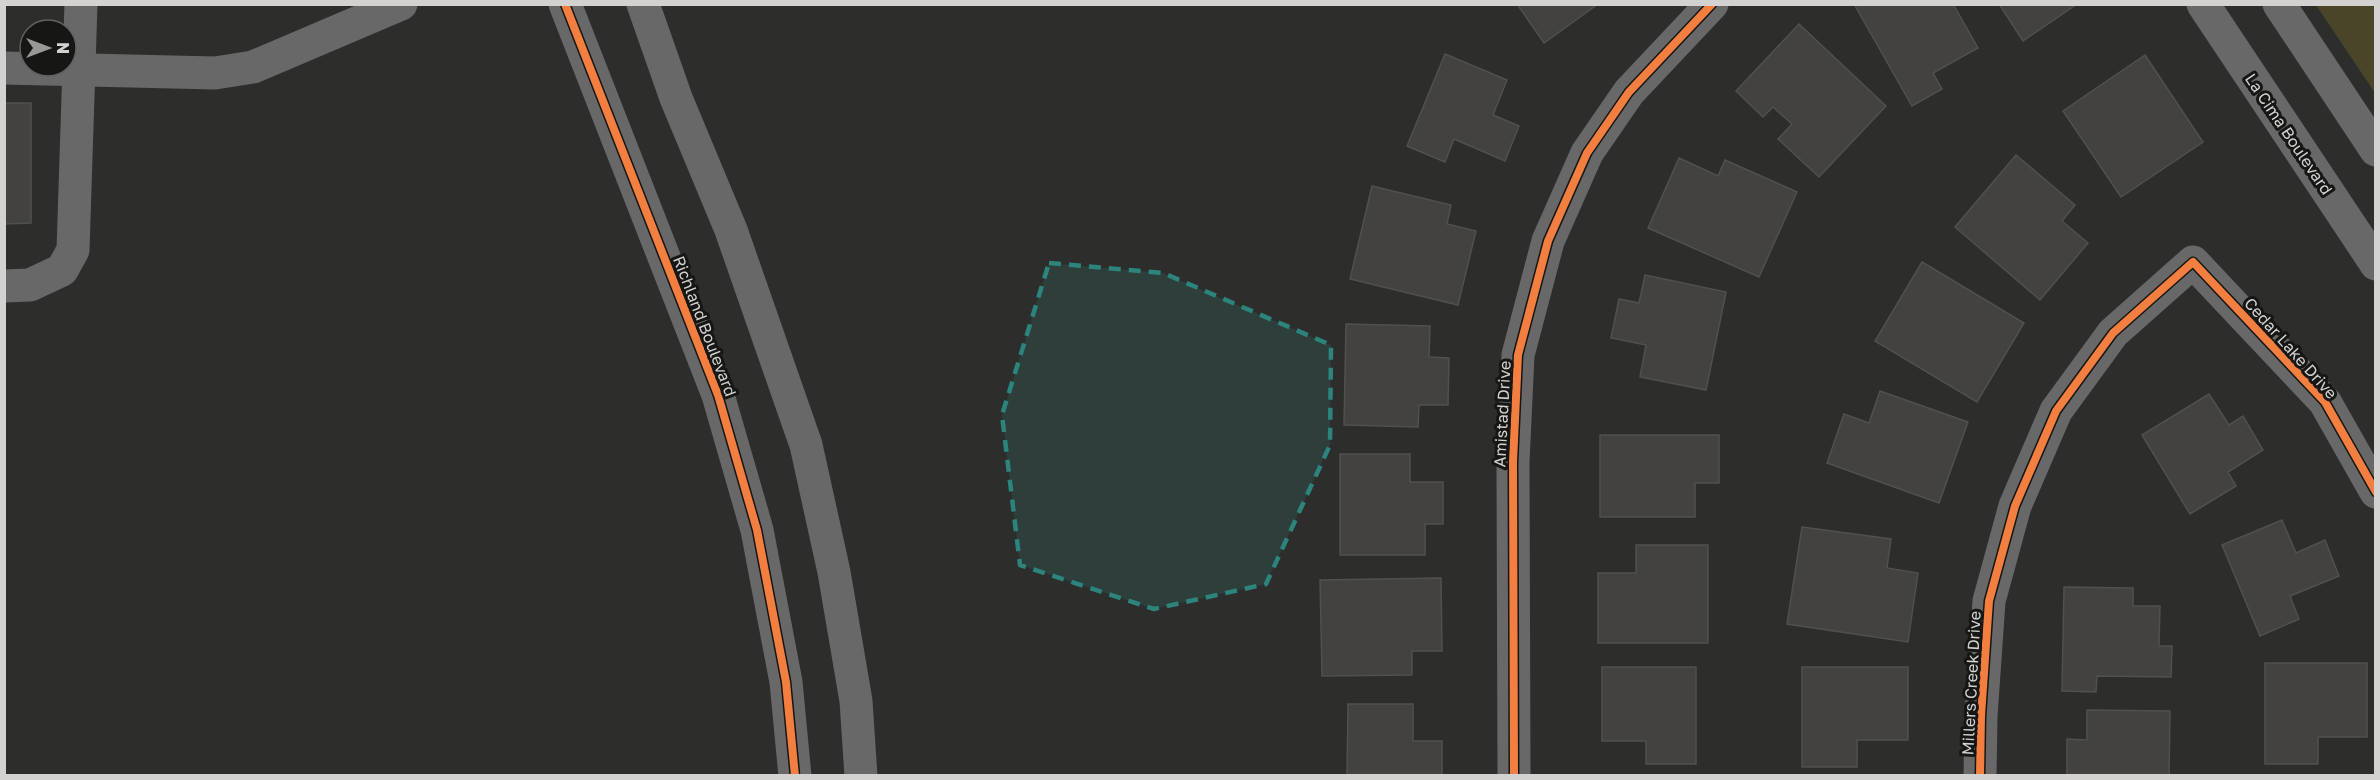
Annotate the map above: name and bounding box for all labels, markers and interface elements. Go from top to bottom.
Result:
north arrow [18,18,78,78]
text: N [53,42,73,54]
street label: La Cima Boulevard [2241,70,2337,198]
street label: Richland Boulevard [669,253,741,399]
street label: Cedar Lake Drive [2240,293,2342,403]
street label: Amistad Drive [1489,360,1515,468]
street label: Millers Creek Drive [1957,610,1985,756]

